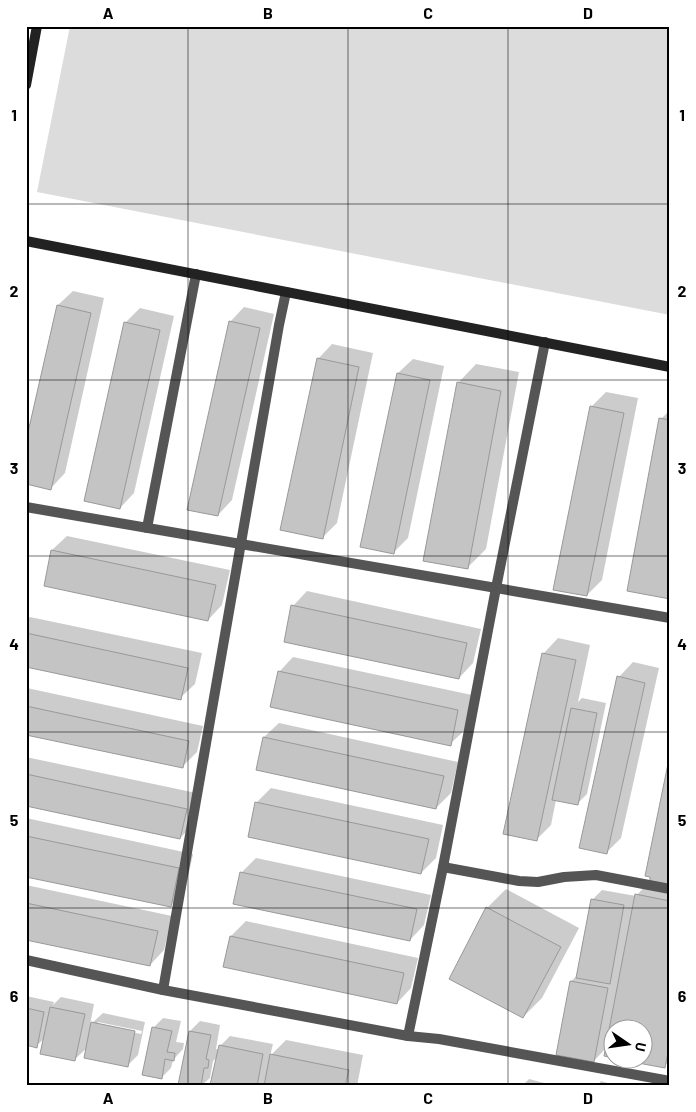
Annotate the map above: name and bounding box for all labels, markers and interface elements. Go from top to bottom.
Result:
text: A [103,3,114,22]
text: B [263,3,273,22]
text: C [423,3,433,22]
text: D [583,3,593,22]
text: 1 [11,105,17,124]
text: 1 [679,105,685,124]
text: 2 [10,281,19,300]
text: 2 [678,281,687,300]
text: 3 [10,458,18,477]
text: 3 [678,458,686,477]
text: 4 [9,634,19,653]
text: 4 [677,634,687,653]
text: 5 [10,810,19,829]
text: 5 [678,810,687,829]
text: 6 [10,986,19,1005]
text: 6 [678,986,687,1005]
north arrow [604,1020,654,1070]
text: U [632,1041,650,1053]
text: A [103,1088,114,1107]
text: B [263,1088,273,1107]
text: C [423,1088,433,1107]
text: D [583,1088,593,1107]

